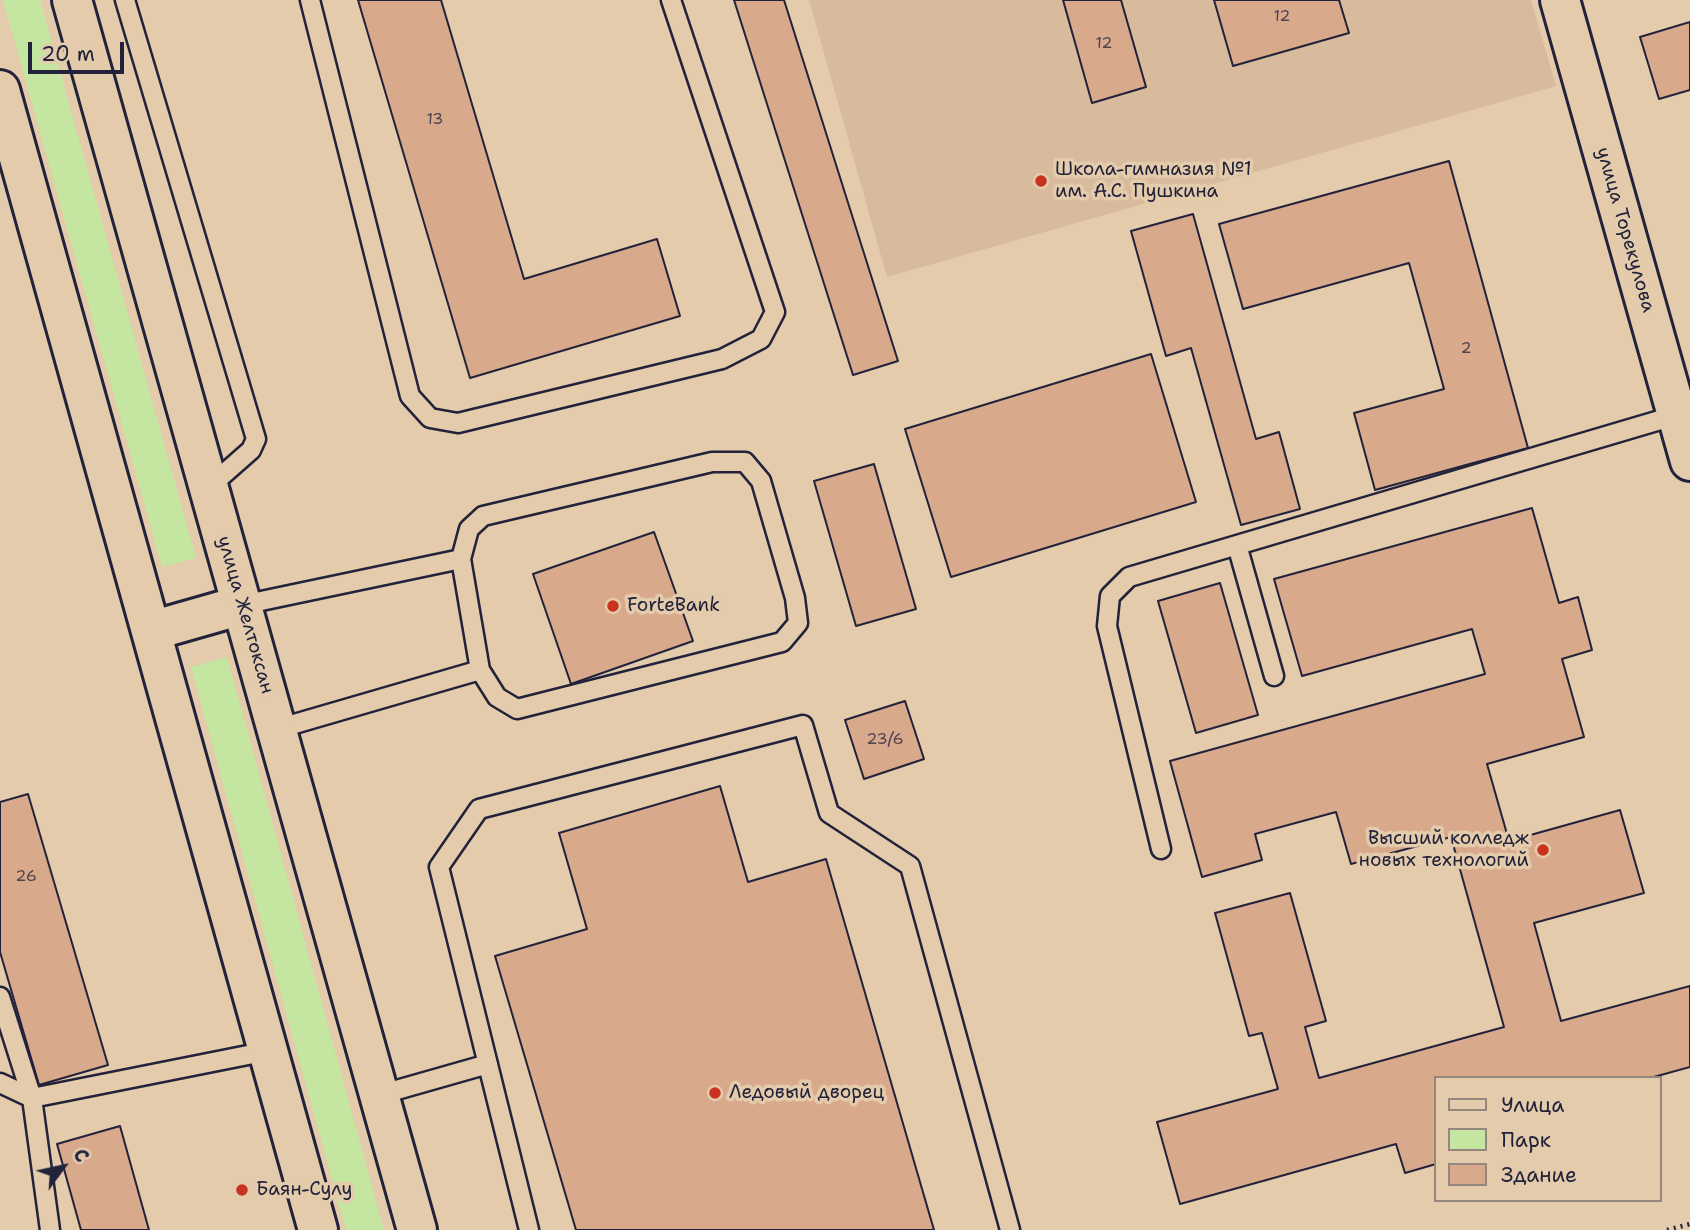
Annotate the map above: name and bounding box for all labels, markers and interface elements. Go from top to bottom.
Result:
house number: 12 [1273,7,1291,27]
scale bar [32,28,128,72]
house number: 12 [1095,34,1113,54]
text: 20 m [41,40,95,68]
house number: 13 [426,110,444,130]
street label: улица Торекулова [1591,145,1659,315]
place label: Школа-гимназия №1 им. А.С. Пушкина [1055,159,1252,203]
marker: Школа-гимназия №1 им. А.С. Пушкина [1033,173,1049,189]
house number: 2 [1460,339,1472,359]
street label: улица Желтоксан [212,534,278,696]
place label: ForteBank [627,595,720,617]
marker: ForteBank [605,598,621,614]
house number: 23/6 [866,730,904,750]
place label: Высший колледж новых технологий [1359,828,1529,872]
marker: Высший колледж новых технологий [1535,842,1551,858]
house number: 26 [15,867,37,887]
legend [1434,1076,1662,1202]
place label: Ледовый дворец [729,1082,884,1104]
marker: Ледовый дворец [707,1085,723,1101]
text: Улица [1501,1091,1564,1119]
text: Парк [1501,1126,1551,1154]
north arrow [28,1132,98,1202]
text: С [67,1144,95,1167]
text: Здание [1501,1161,1577,1189]
place label: Баян-Сулу [256,1179,352,1201]
marker: Баян-Сулу [234,1182,250,1198]

